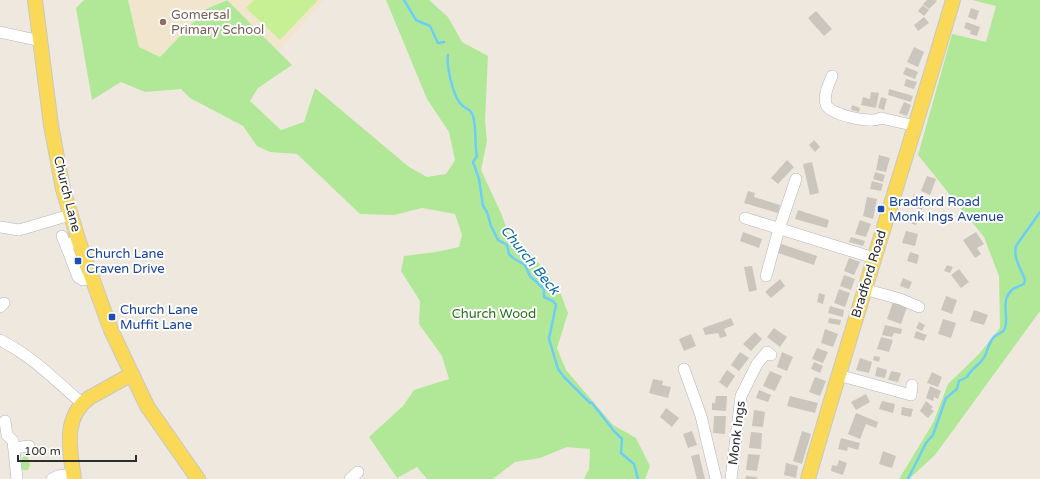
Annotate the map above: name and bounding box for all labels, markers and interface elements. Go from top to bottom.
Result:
place label: Gomersal Primary School [171,7,264,38]
marker: Gomersal Primary School [158,17,168,27]
street label: Church Lane [50,154,84,234]
place label: Bradford Road Monk Ings Avenue [889,194,1004,225]
marker: Bradford Road Monk Ings Avenue [876,204,886,214]
water label: Church Beck [497,222,564,299]
street label: Bradford Road [848,228,890,320]
place label: Church Lane Craven Drive [86,246,165,277]
marker: Church Lane Craven Drive [73,256,83,266]
place label: Church Lane Muffit Lane [120,302,198,333]
park label: Church Wood [452,306,536,322]
marker: Church Lane Muffit Lane [107,312,117,322]
street label: Monk Ings [725,400,749,466]
scale bar [18,437,136,463]
text: 100 m [24,444,61,458]

